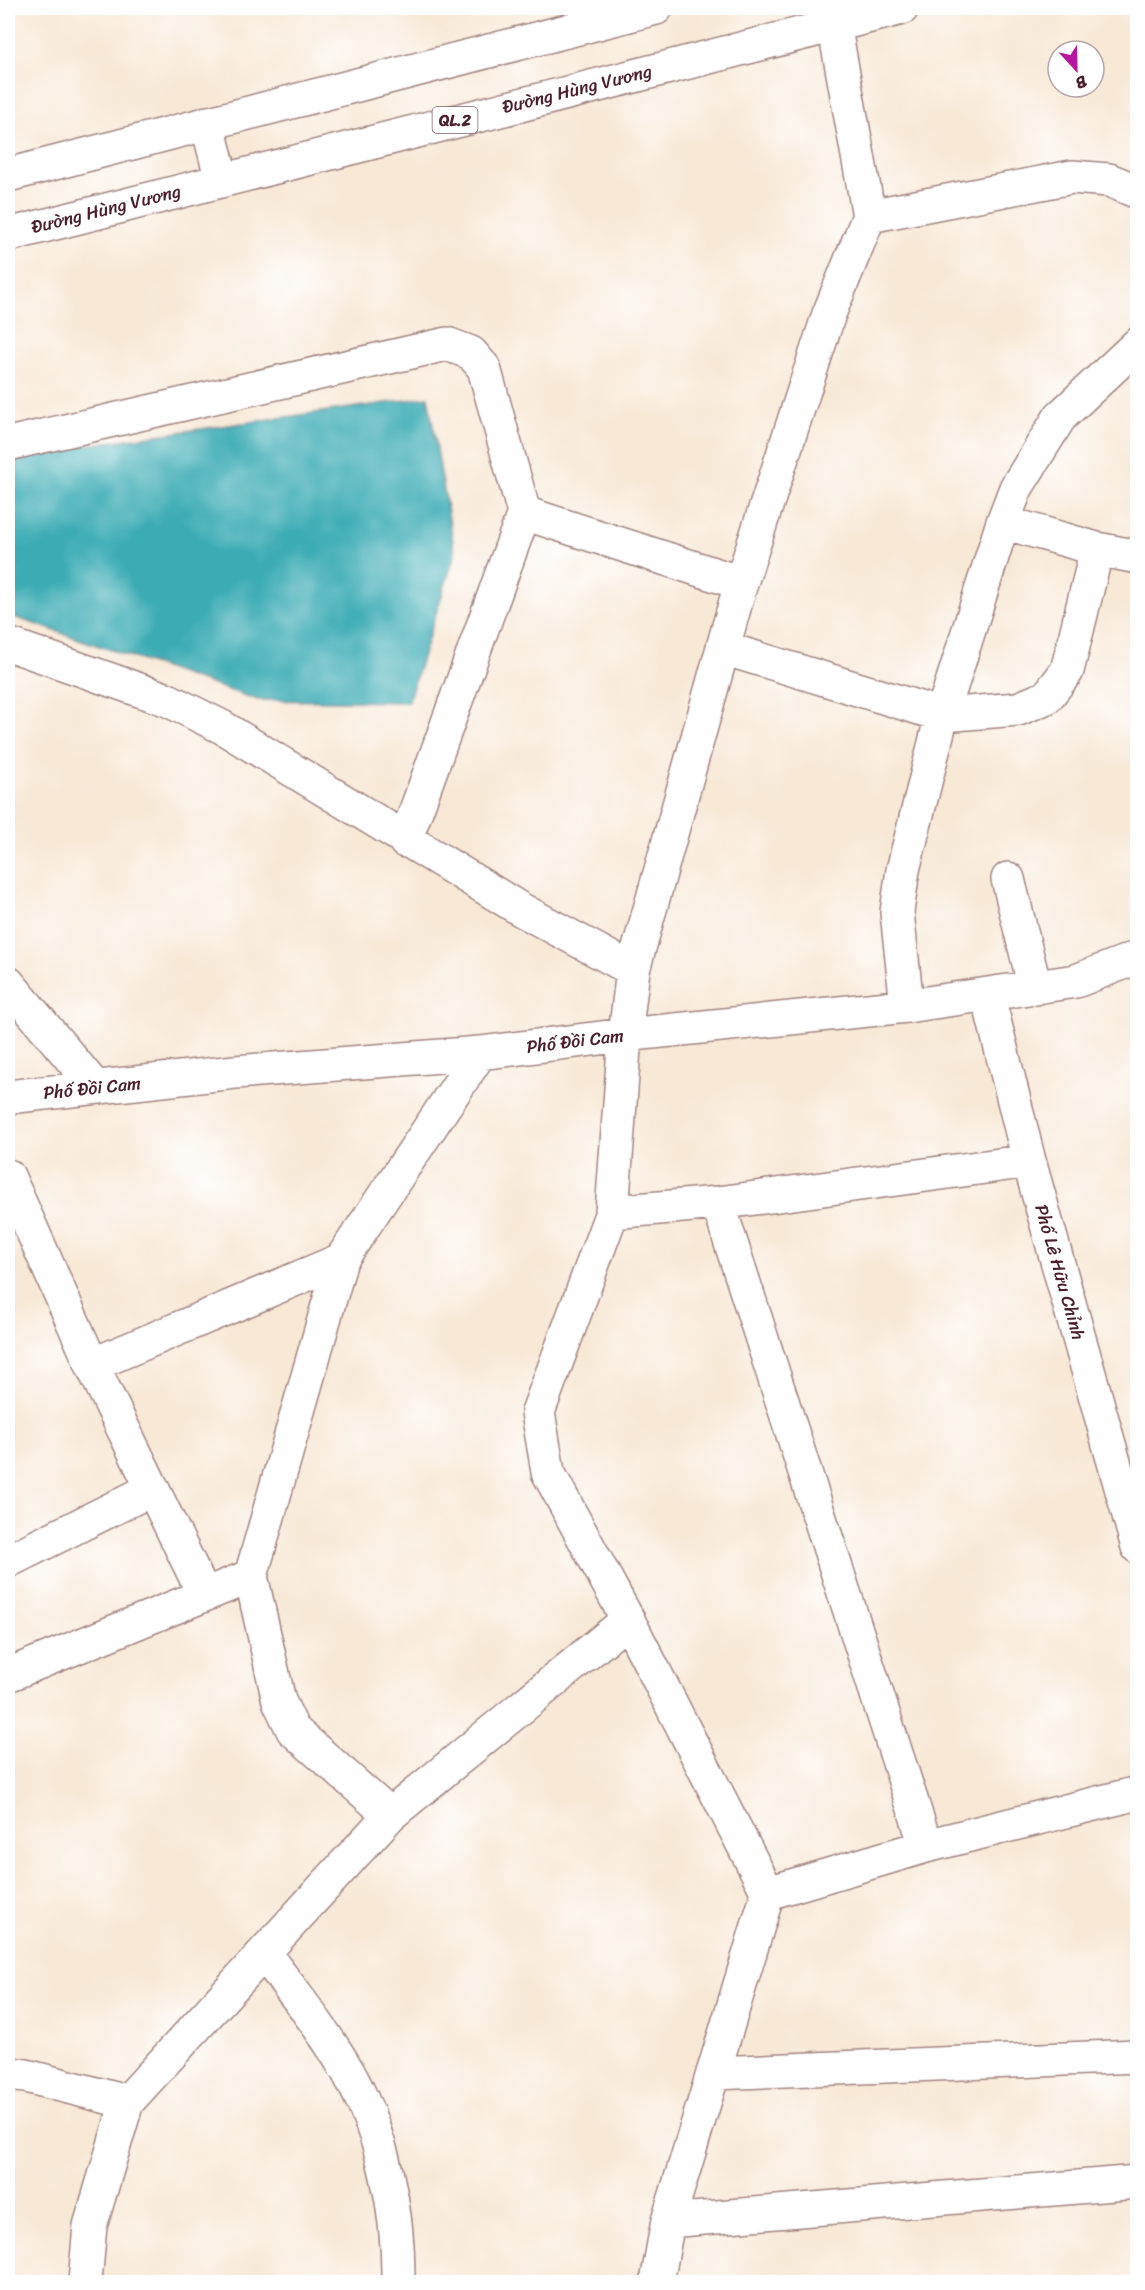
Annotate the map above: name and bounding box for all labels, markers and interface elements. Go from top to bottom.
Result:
north arrow [1046,39,1106,99]
street label: Đường Hùng Vương [499,55,655,123]
text: B [1070,67,1092,98]
road number: QL.2 [432,107,478,133]
street label: Đường Hùng Vương [28,175,184,243]
street label: Phố Đồi Cam [524,1019,626,1063]
street label: Phố Đồi Cam [42,1067,142,1109]
street label: Phố Lê Hữu Chỉnh [1025,1201,1095,1343]

